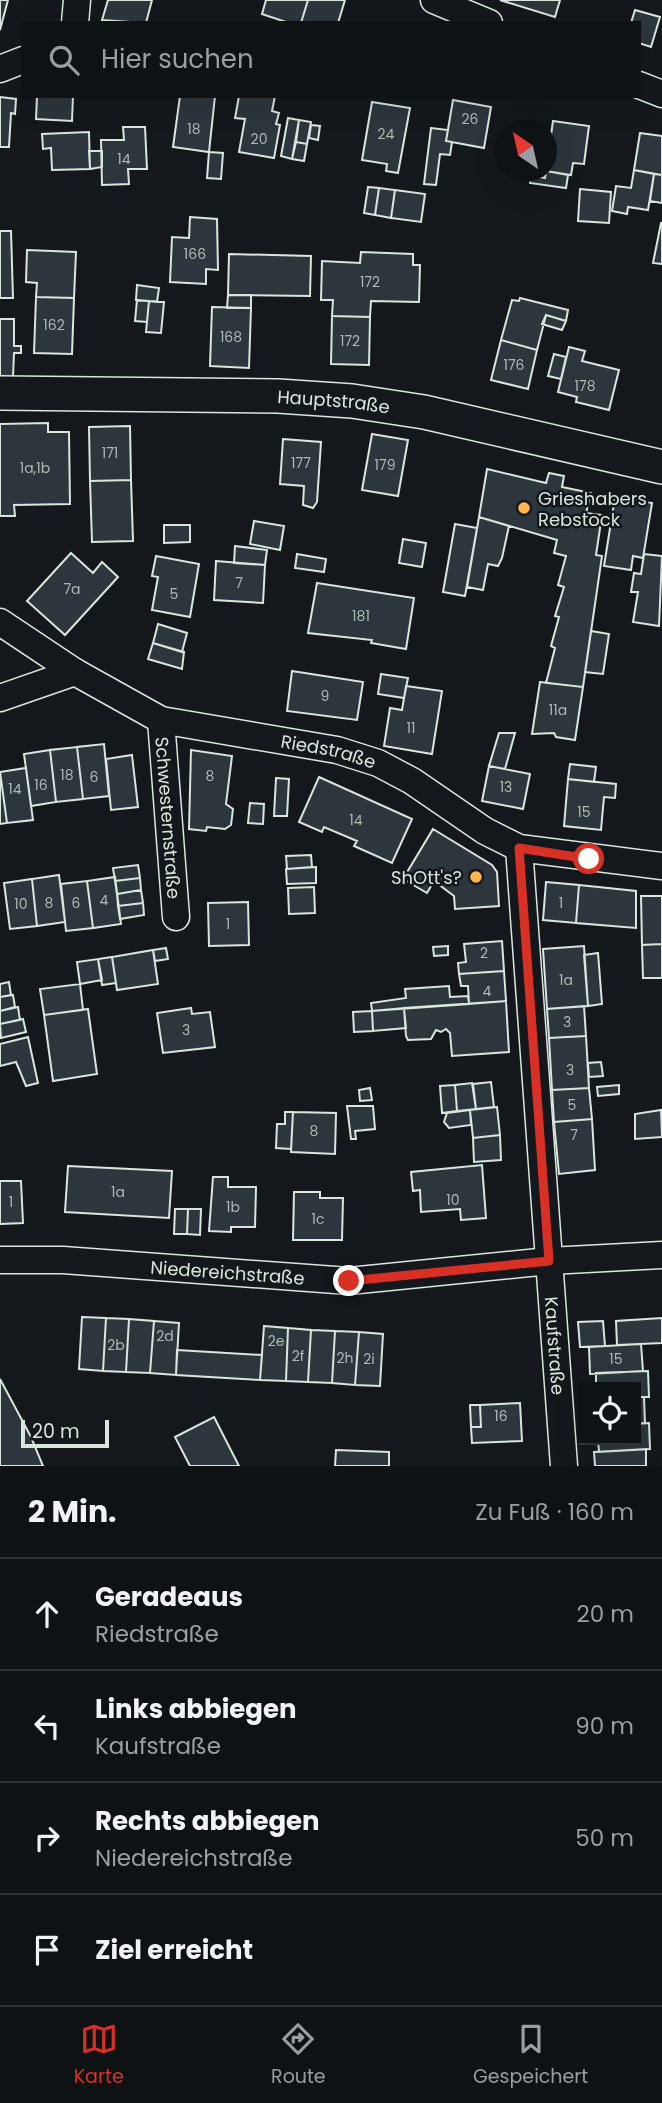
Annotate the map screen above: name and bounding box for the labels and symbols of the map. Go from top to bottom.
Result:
house number: 26 [462,109,479,129]
house number: 18 [187,119,201,139]
north arrow [494,119,557,182]
house number: 24 [378,124,395,144]
house number: 20 [251,129,267,149]
house number: 14 [117,149,131,169]
house number: 166 [184,244,206,264]
house number: 172 [360,272,380,292]
house number: 162 [43,315,65,335]
house number: 168 [220,327,242,347]
house number: 172 [340,331,360,351]
house number: 176 [503,355,525,375]
house number: 178 [575,376,596,396]
street label: Hauptstraße [277,383,392,419]
house number: 171 [102,443,118,463]
house number: 177 [291,453,311,473]
house number: 179 [375,455,395,475]
house number: 1a,1b [20,458,50,478]
place label: Grieshabers Rebstock [538,486,647,532]
marker: Grieshabers Rebstock [516,500,532,516]
house number: 7 [235,573,243,593]
house number: 7a [63,579,81,599]
house number: 5 [170,584,178,604]
house number: 181 [352,606,370,626]
house number: 9 [321,686,329,706]
house number: 11a [549,700,567,720]
house number: 11 [407,718,415,738]
street label: Riedstraße [279,728,379,774]
street label: Schwesternstraße [150,736,187,900]
house number: 18 [60,765,74,785]
house number: 8 [206,766,215,786]
house number: 6 [90,767,99,787]
house number: 16 [34,775,48,795]
house number: 13 [500,777,512,797]
house number: 14 [8,779,22,799]
house number: 15 [577,802,591,822]
house number: 14 [349,810,363,830]
route start [573,843,604,874]
place label: ShOtt's? [391,865,462,890]
marker: ShOtt's? [468,869,484,885]
house number: 4 [100,890,109,910]
house number: 8 [45,893,54,913]
house number: 6 [72,893,81,913]
house number: 1 [559,893,563,913]
house number: 10 [14,894,28,914]
house number: 1 [226,914,230,934]
house number: 2 [480,943,488,963]
house number: 1a [559,970,573,990]
house number: 4 [483,981,492,1001]
house number: 3 [563,1012,571,1032]
house number: 3 [182,1020,190,1040]
house number: 3 [566,1060,574,1080]
house number: 5 [568,1095,576,1115]
house number: 8 [310,1121,319,1141]
house number: 7 [570,1125,578,1145]
house number: 1a [111,1182,125,1202]
house number: 10 [446,1190,460,1210]
house number: 1 [9,1192,13,1212]
house number: 1b [226,1197,240,1217]
house number: 1c [312,1209,324,1229]
street label: Niedereichstraße [149,1254,306,1290]
route end [333,1265,364,1296]
street label: Kaufstraße [539,1296,571,1396]
house number: 2d [156,1326,174,1346]
house number: 2e [268,1331,285,1351]
house number: 2b [107,1335,125,1355]
house number: 2f [292,1346,305,1366]
house number: 2h [336,1348,354,1368]
house number: 2i [363,1349,375,1369]
house number: 15 [609,1349,623,1369]
house number: 16 [494,1406,508,1426]
scale bar [21,1417,108,1449]

